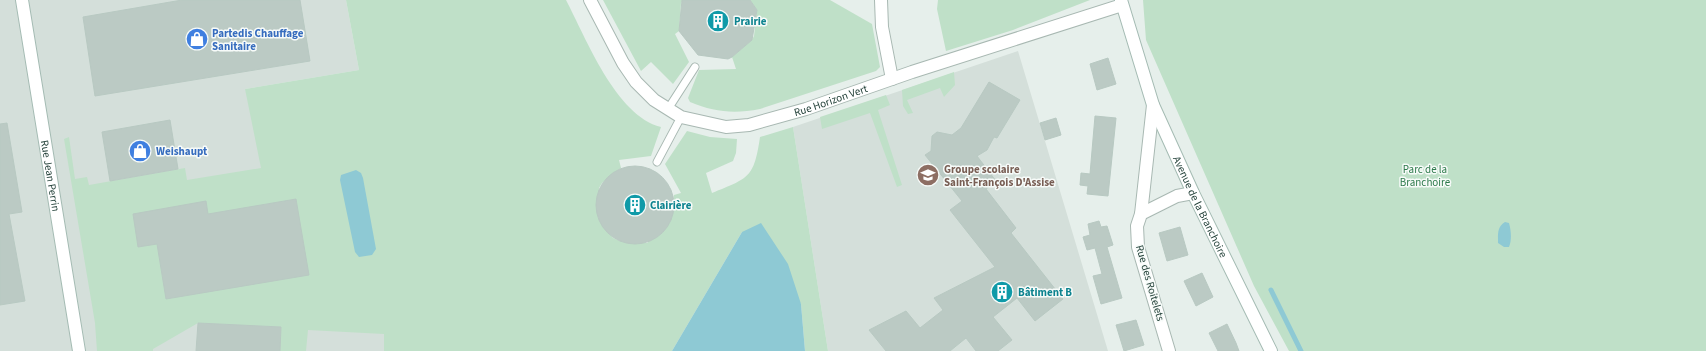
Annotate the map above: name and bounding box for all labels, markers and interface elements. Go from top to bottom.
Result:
building icon: Prairie [705,8,731,34]
place label: Prairie [734,14,767,29]
shop icon: Partedis Chauffage Sanitaire [184,26,210,52]
place label: Partedis Chauffage Sanitaire [212,26,304,54]
street label: Rue Horizon Vert [792,81,870,120]
shop icon: Weishaupt [127,138,153,164]
street label: Rue Jean Perrin [37,139,64,213]
place label: Weishaupt [156,144,208,159]
street label: Avenue de la Branchoire [1170,154,1231,261]
school or university icon: Groupe scolaire Saint-François D'Assise [915,162,941,188]
place label: Groupe scolaire Saint-François D'Assise [944,162,1055,190]
park label: Parc de la Branchoire [1400,162,1451,190]
building icon: Clairière [622,192,648,218]
place label: Clairière [650,198,692,213]
street label: Rue des Roitelets [1132,243,1168,323]
building icon: Bâtiment B [989,279,1015,305]
place label: Bâtiment B [1018,285,1072,300]

